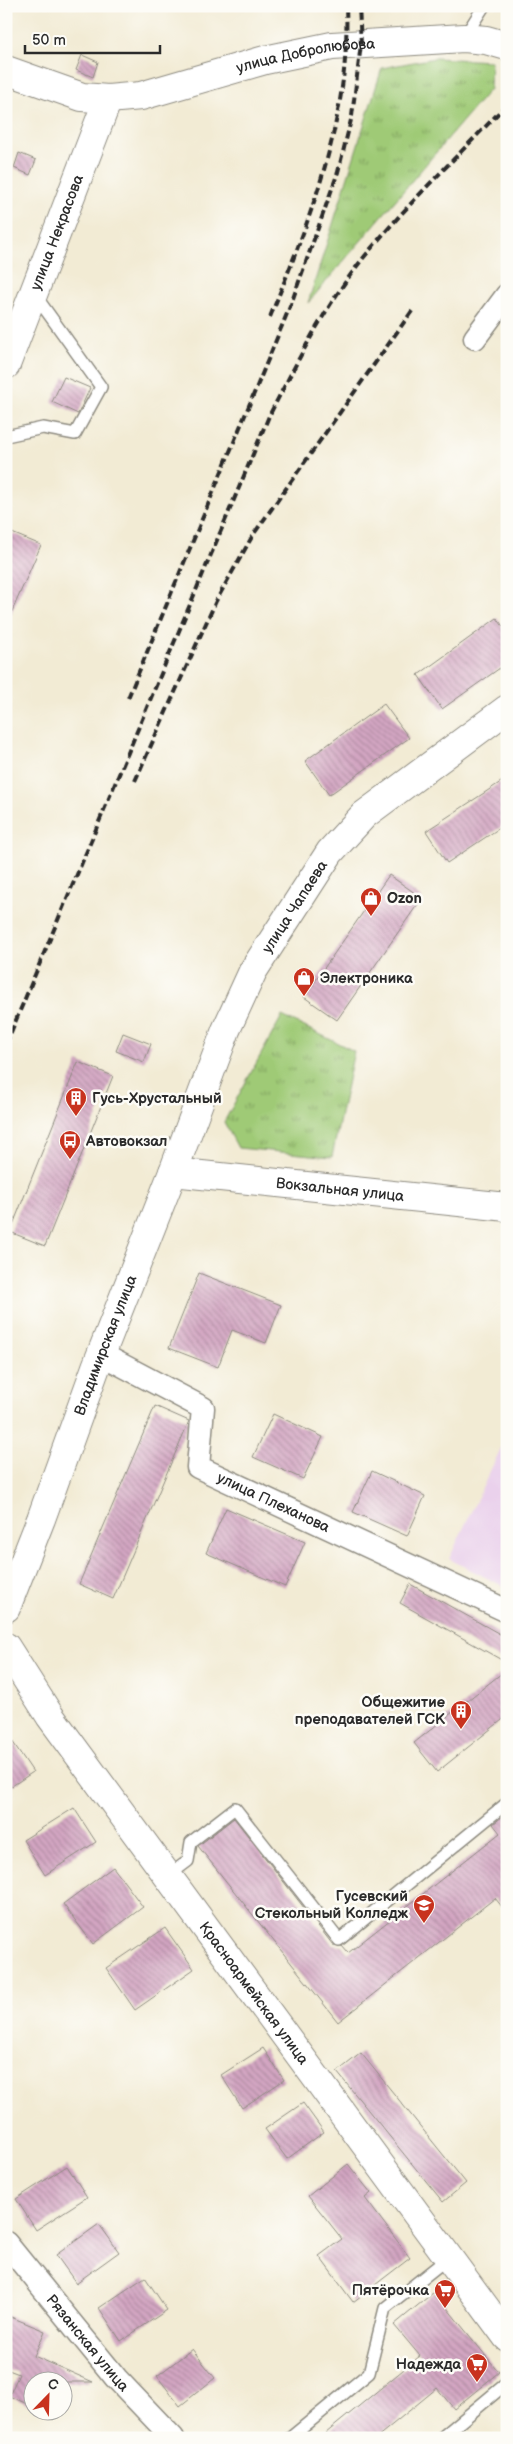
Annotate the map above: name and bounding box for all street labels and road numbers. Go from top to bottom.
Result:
street label: улица Добролюбова [234,34,376,78]
street label: улица Некрасова [27,172,88,293]
street label: улица Чапаева [258,857,332,957]
street label: Вокзальная улица [275,1174,405,1206]
street label: Владимирская улица [70,1272,141,1418]
street label: улица Плеханова [214,1468,333,1537]
street label: Красноармейская улица [195,1918,313,2069]
street label: Рязанская улица [42,2291,133,2396]

